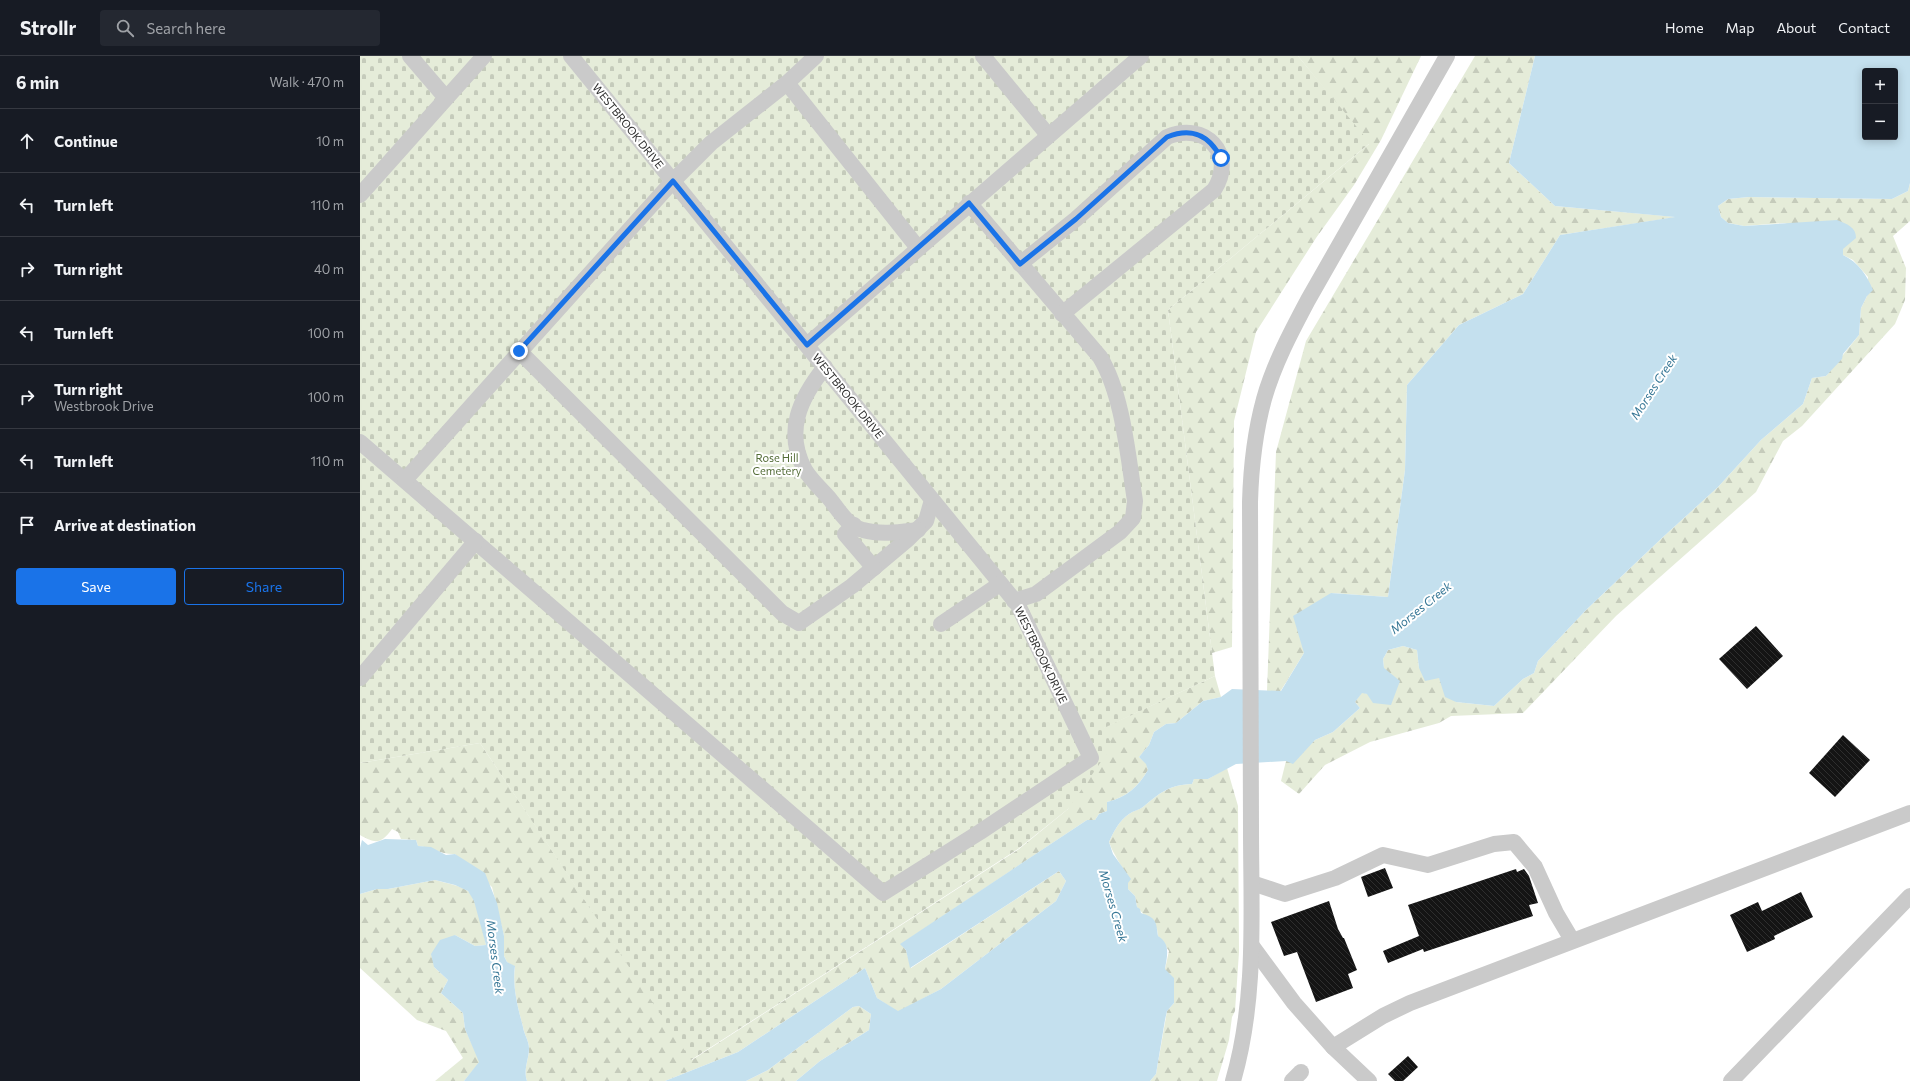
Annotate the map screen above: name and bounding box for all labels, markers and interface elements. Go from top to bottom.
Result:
search box [100,10,380,46]
text: Strollr [20,16,76,39]
icon: search [114,17,136,39]
text: Search here [146,19,226,37]
text: Home [1665,19,1704,36]
text: Map [1726,19,1754,36]
text: About [1776,19,1816,36]
text: Contact [1838,19,1890,36]
map controls [1862,68,1898,140]
button: + [1862,68,1898,104]
text: 6 min [16,72,59,93]
text: Walk · 470 m [270,74,344,90]
street label: WESTBROOK DRIVE [590,81,667,171]
button: − [1862,104,1898,140]
icon: ahead [16,130,38,152]
text: Continue [54,132,118,150]
text: 10 m [316,133,344,149]
route start [1212,149,1230,167]
icon: left [16,194,38,216]
text: Turn left [54,196,113,214]
text: 110 m [311,197,344,213]
icon: right [16,258,38,280]
text: Turn right [54,260,123,278]
text: 40 m [314,261,344,277]
icon: left [16,322,38,344]
text: Turn left [54,324,113,342]
text: 100 m [308,325,344,341]
route end [510,342,528,360]
street label: WESTBROOK DRIVE [810,351,887,441]
water label: Morses Creek [1627,351,1680,422]
text: Turn right [54,380,123,398]
icon: right [16,386,38,408]
text: 100 m [308,389,344,405]
text: Westbrook Drive [54,398,154,414]
icon: left [16,450,38,472]
park label: Rose Hill Cemetery [753,451,802,477]
text: Turn left [54,452,113,470]
text: 110 m [311,453,344,469]
icon: arrive [16,514,38,536]
text: Arrive at destination [54,516,196,534]
button: Save [16,568,176,605]
button: Share [184,568,344,605]
water label: Morses Creek [1387,578,1454,636]
street label: WESTBROOK DRIVE [1012,605,1070,705]
water label: Morses Creek [1097,868,1131,944]
water label: Morses Creek [484,919,508,995]

